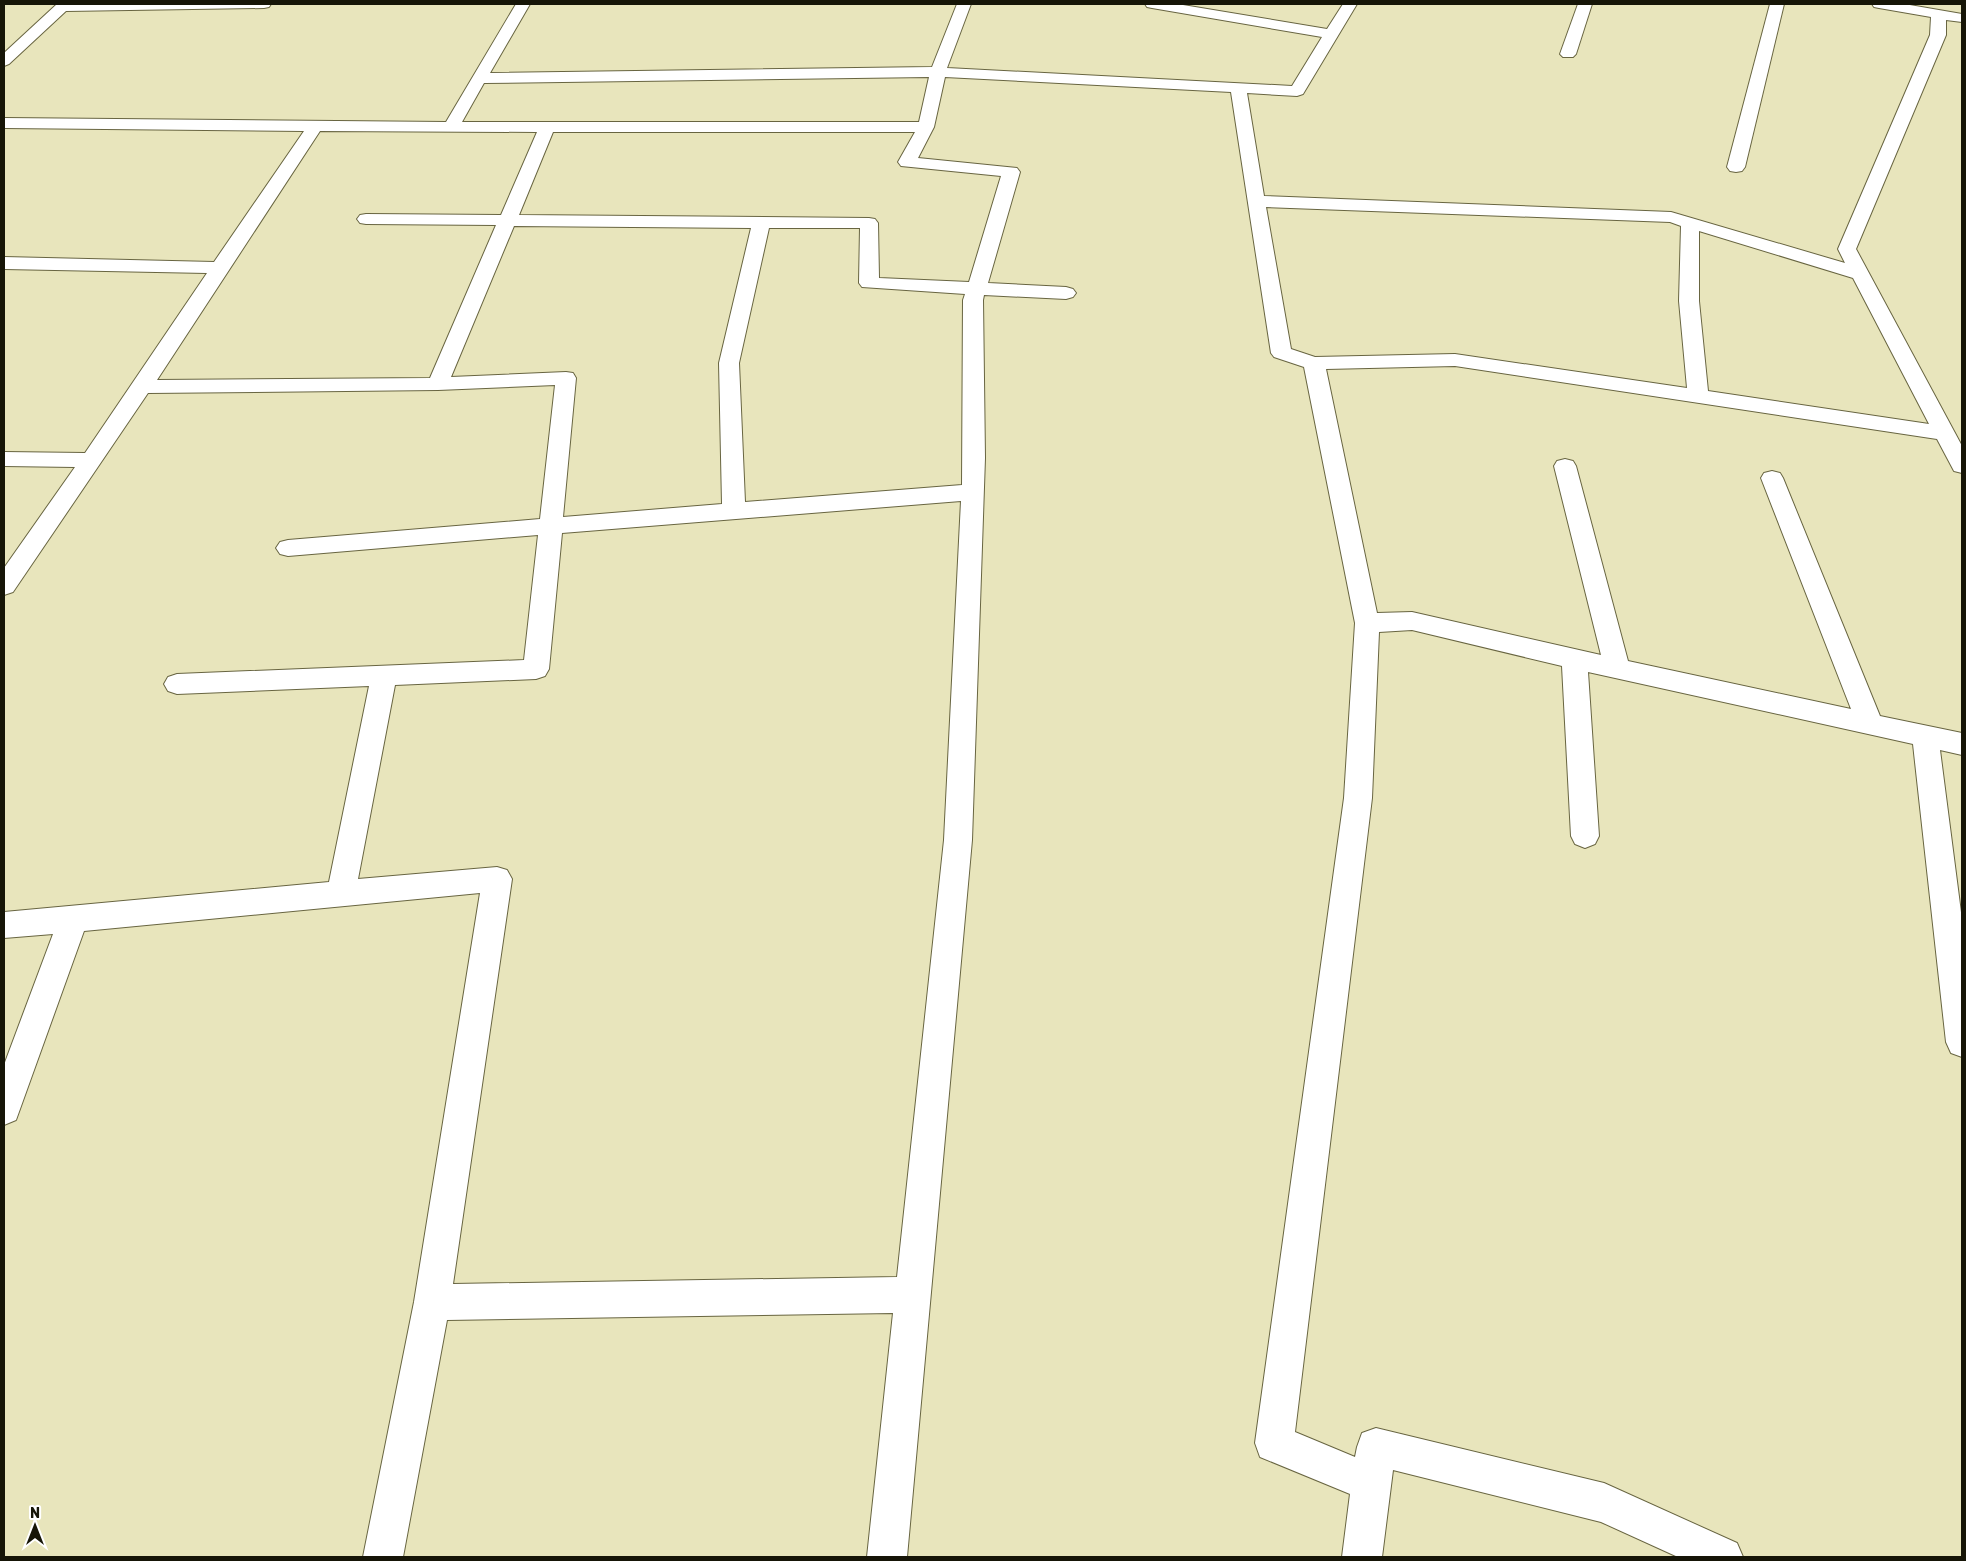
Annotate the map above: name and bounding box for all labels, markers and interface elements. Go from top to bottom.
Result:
north arrow [10,1501,60,1551]
text: N [30,1505,40,1522]

